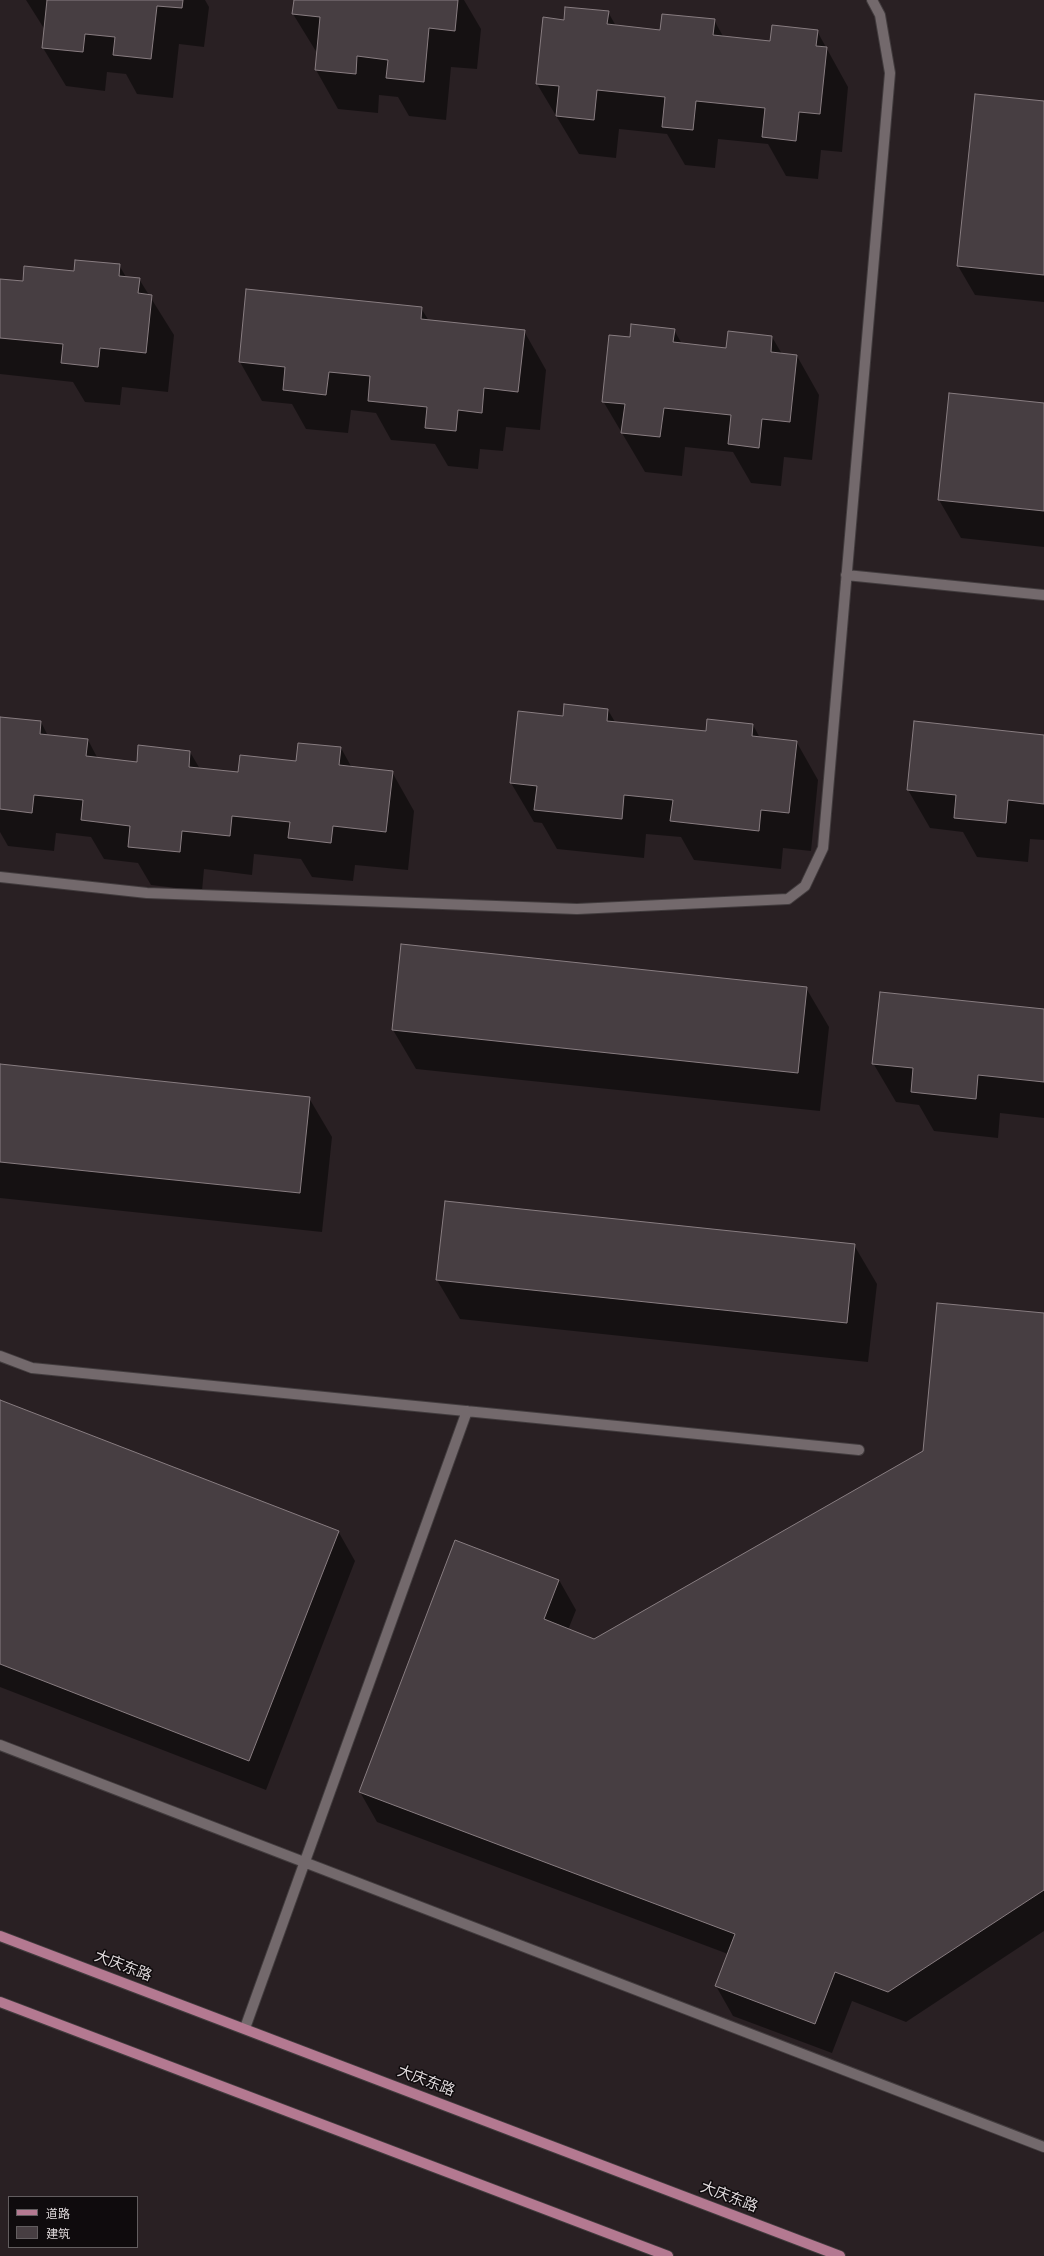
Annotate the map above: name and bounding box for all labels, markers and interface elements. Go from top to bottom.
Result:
street label: 大庆东路 [92,1947,154,1985]
street label: 大庆东路 [395,2062,457,2100]
street label: 大庆东路 [698,2178,760,2216]
legend [8,2196,138,2248]
text: 道路 [46,2208,70,2220]
text: 建筑 [46,2228,70,2240]

